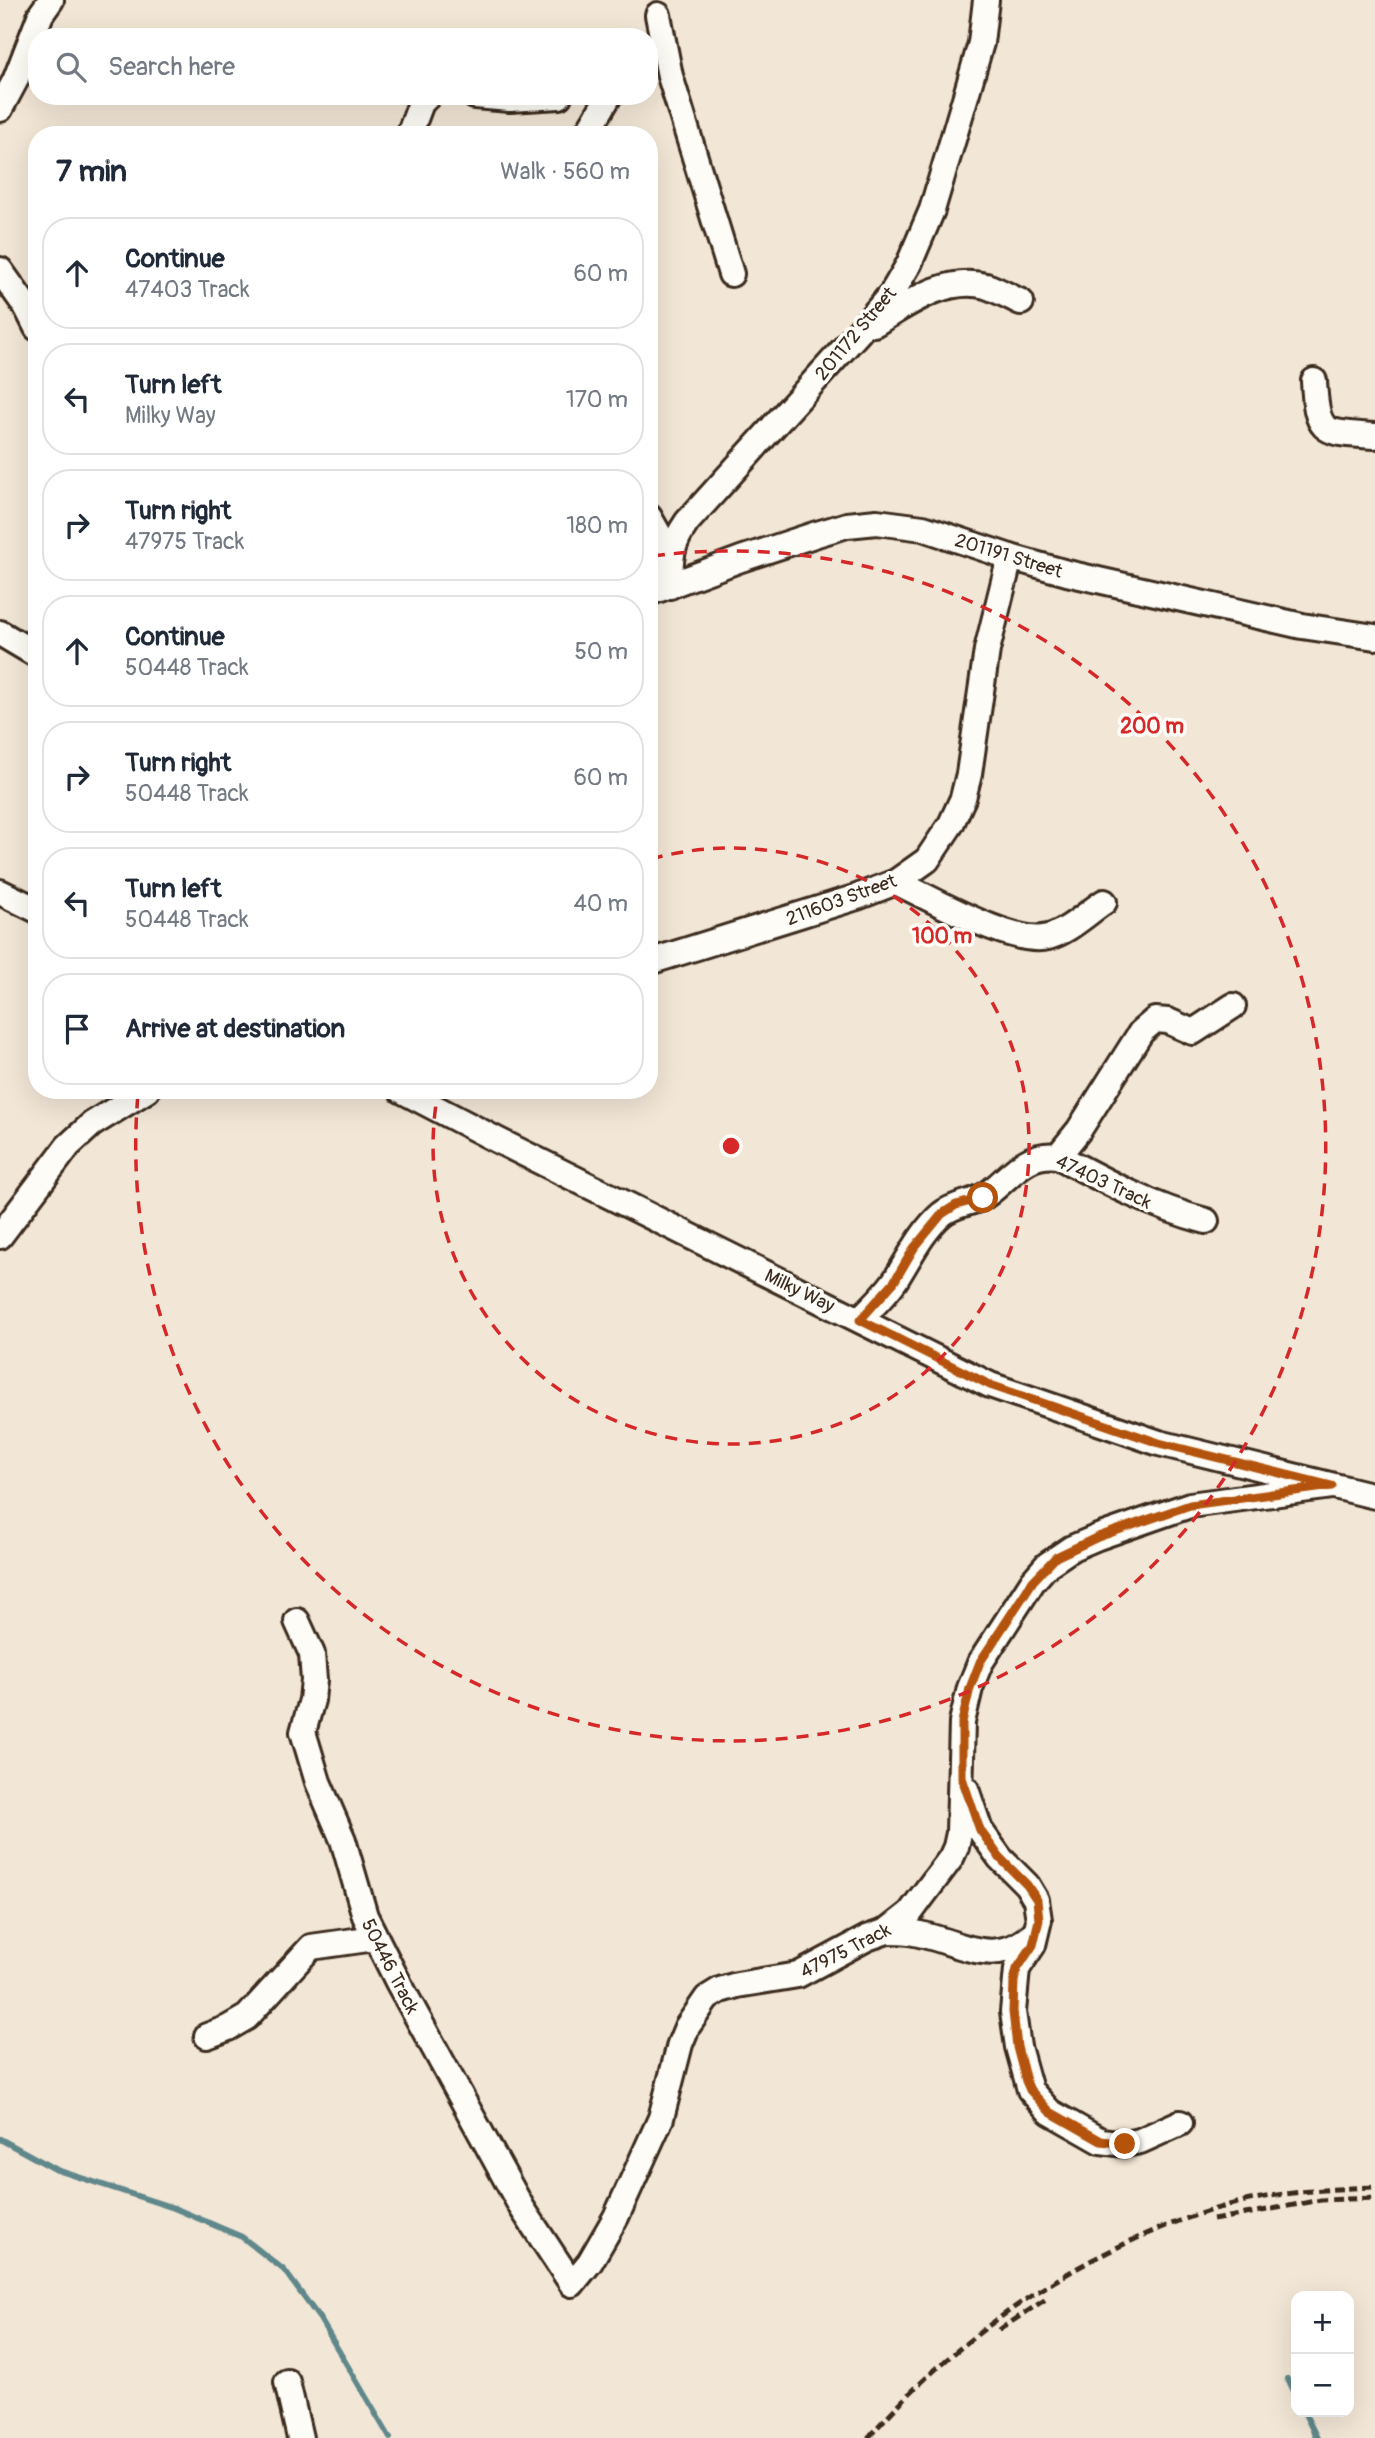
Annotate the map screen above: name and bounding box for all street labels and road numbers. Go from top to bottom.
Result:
street label: 201172 Street [810,282,902,385]
street label: 201191 Street [952,528,1066,584]
street label: 211603 Street [783,869,900,931]
street label: 47403 Track [1052,1149,1155,1215]
street label: Milky Way [761,1264,838,1318]
street label: 50446 Track [356,1915,424,2018]
street label: 47975 Track [796,1918,895,1984]

